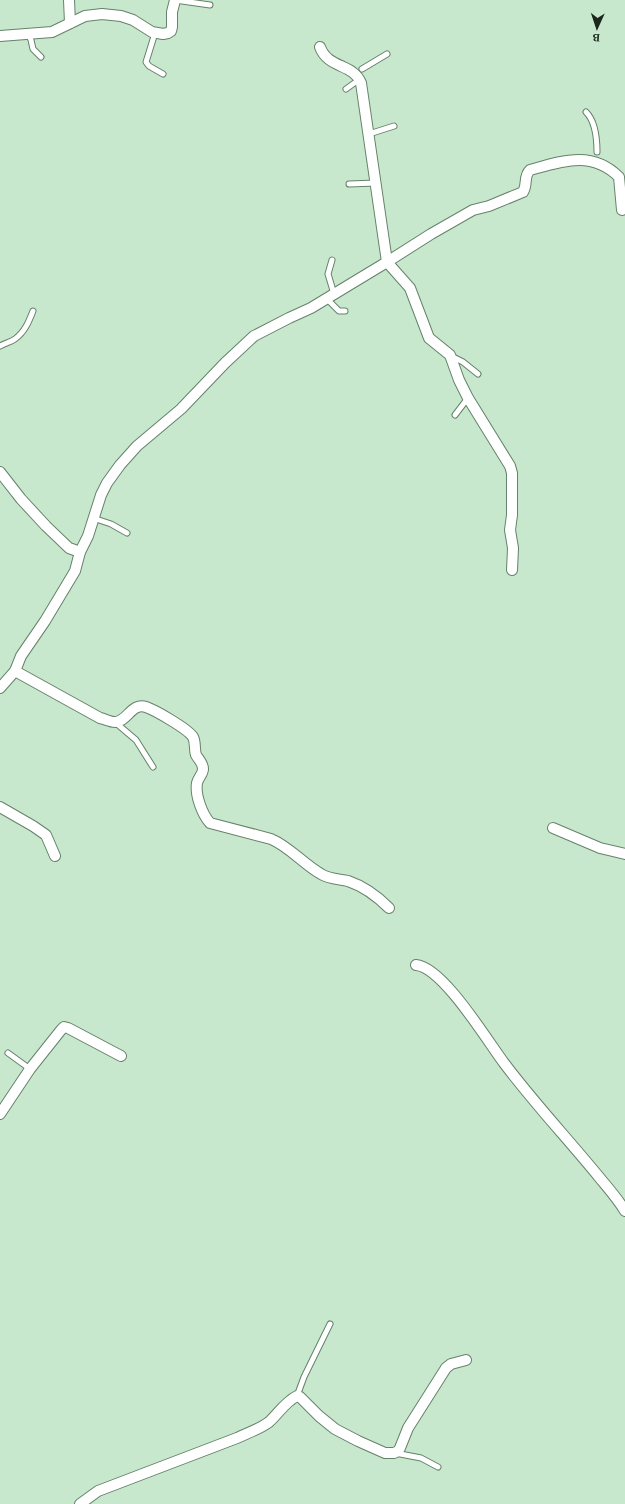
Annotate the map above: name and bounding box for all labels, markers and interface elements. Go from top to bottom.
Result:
north arrow [577,8,617,48]
text: B [592,29,601,46]

